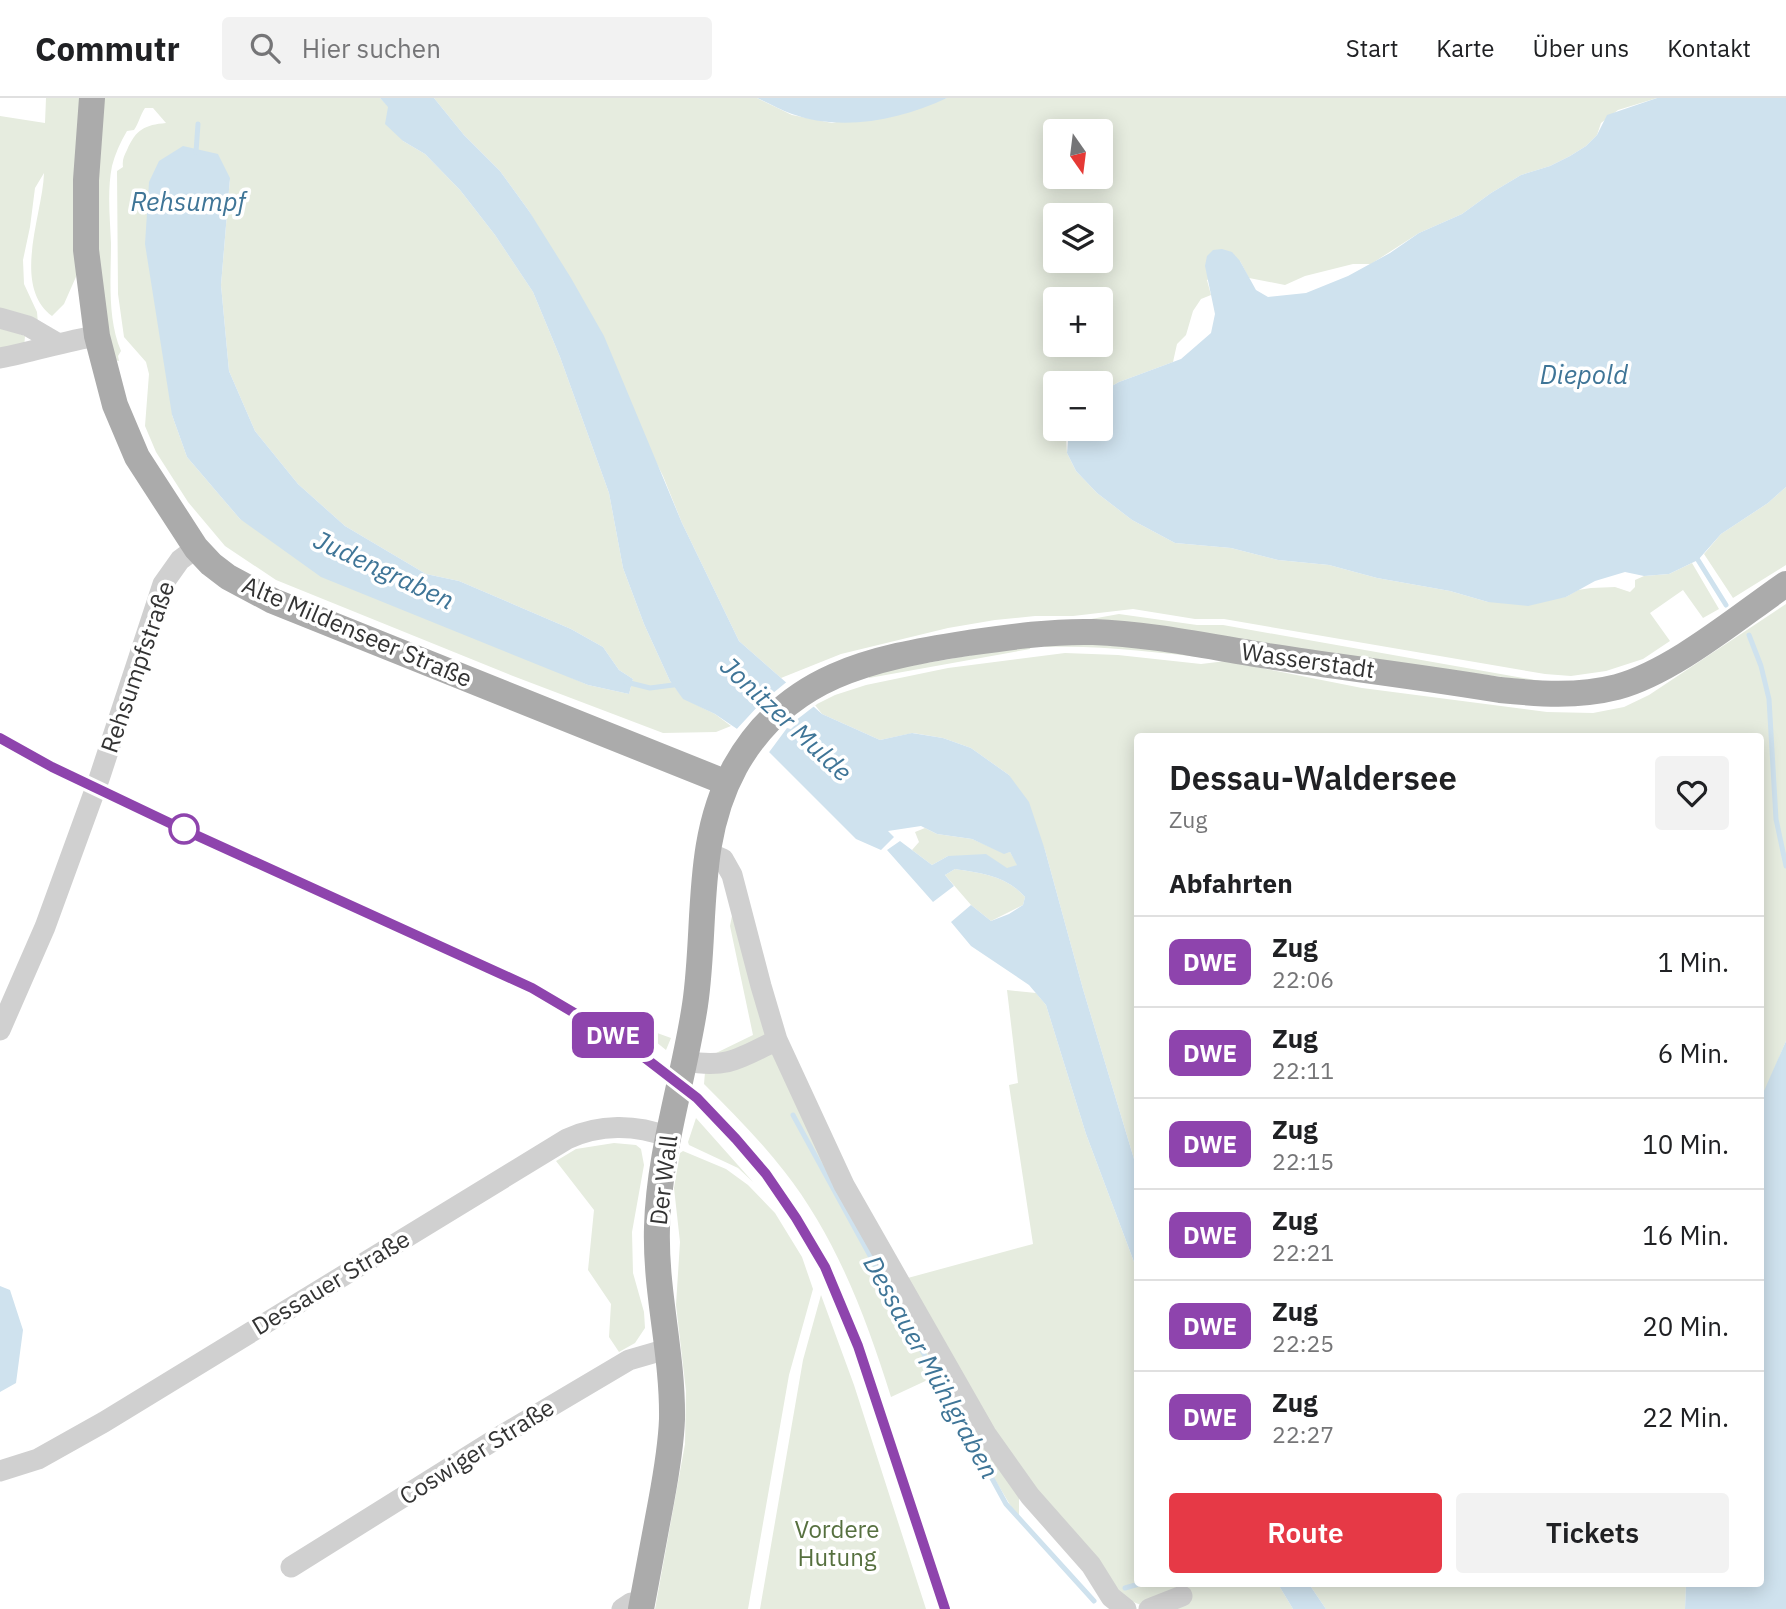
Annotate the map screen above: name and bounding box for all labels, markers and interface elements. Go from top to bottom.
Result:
search box [222,17,712,80]
text: Commutr [35,27,180,70]
icon: search [246,29,284,67]
text: Hier suchen [302,31,441,65]
text: Start [1346,32,1398,64]
text: Karte [1436,32,1494,64]
text: Über uns [1532,32,1629,64]
text: Kontakt [1667,32,1751,64]
north arrow [1043,119,1113,189]
map controls [1043,119,1113,441]
water label: Rehsumpf [130,184,249,218]
button: layers [1043,203,1113,273]
button: + [1043,287,1113,357]
water label: Diepold [1540,357,1629,391]
button: − [1043,371,1113,441]
water label: Judengraben [309,522,460,616]
street label: Alte Mildenseer Straße [238,568,477,694]
street label: Rehsumpfstraße [93,577,181,757]
street label: Wasserstadt [1239,635,1377,685]
water label: Jonitzer Mulde [714,649,860,788]
text: Dessau-Waldersee [1169,756,1457,799]
button: heart [1655,756,1729,830]
text: Zug [1169,804,1207,834]
unlabelled marker [169,814,199,844]
text: Abfahrten [1169,866,1293,900]
text: Zug [1272,930,1318,964]
text: 1 Min. [1658,945,1729,979]
text: DWE [1183,946,1237,978]
text: 22:06 [1272,964,1334,994]
line badge: DWE [573,1012,653,1058]
text: DWE [586,1019,640,1051]
text: Zug [1272,1021,1318,1055]
text: 6 Min. [1658,1036,1729,1070]
text: DWE [1183,1037,1237,1069]
text: 22:11 [1272,1055,1334,1085]
text: Zug [1272,1112,1318,1146]
text: 10 Min. [1642,1127,1729,1161]
text: DWE [1183,1128,1237,1160]
street label: Der Wall [642,1133,684,1227]
text: 22:15 [1272,1146,1334,1176]
text: Zug [1272,1203,1318,1237]
text: 16 Min. [1642,1218,1729,1252]
text: DWE [1183,1219,1237,1251]
street label: Dessauer Straße [246,1222,415,1342]
text: 22:21 [1272,1237,1334,1267]
water label: Dessauer Mühlgraben [856,1249,1007,1484]
text: Zug [1272,1294,1318,1328]
text: 20 Min. [1642,1309,1729,1343]
text: DWE [1183,1310,1237,1342]
text: 22:25 [1272,1328,1334,1358]
text: Zug [1272,1385,1318,1419]
street label: Coswiger Straße [393,1391,560,1512]
text: 22 Min. [1642,1400,1729,1434]
text: DWE [1183,1401,1237,1433]
text: 22:27 [1272,1419,1334,1449]
button: Route [1169,1493,1442,1573]
button: Tickets [1456,1493,1729,1573]
park label: Vordere Hutung [795,1513,879,1573]

